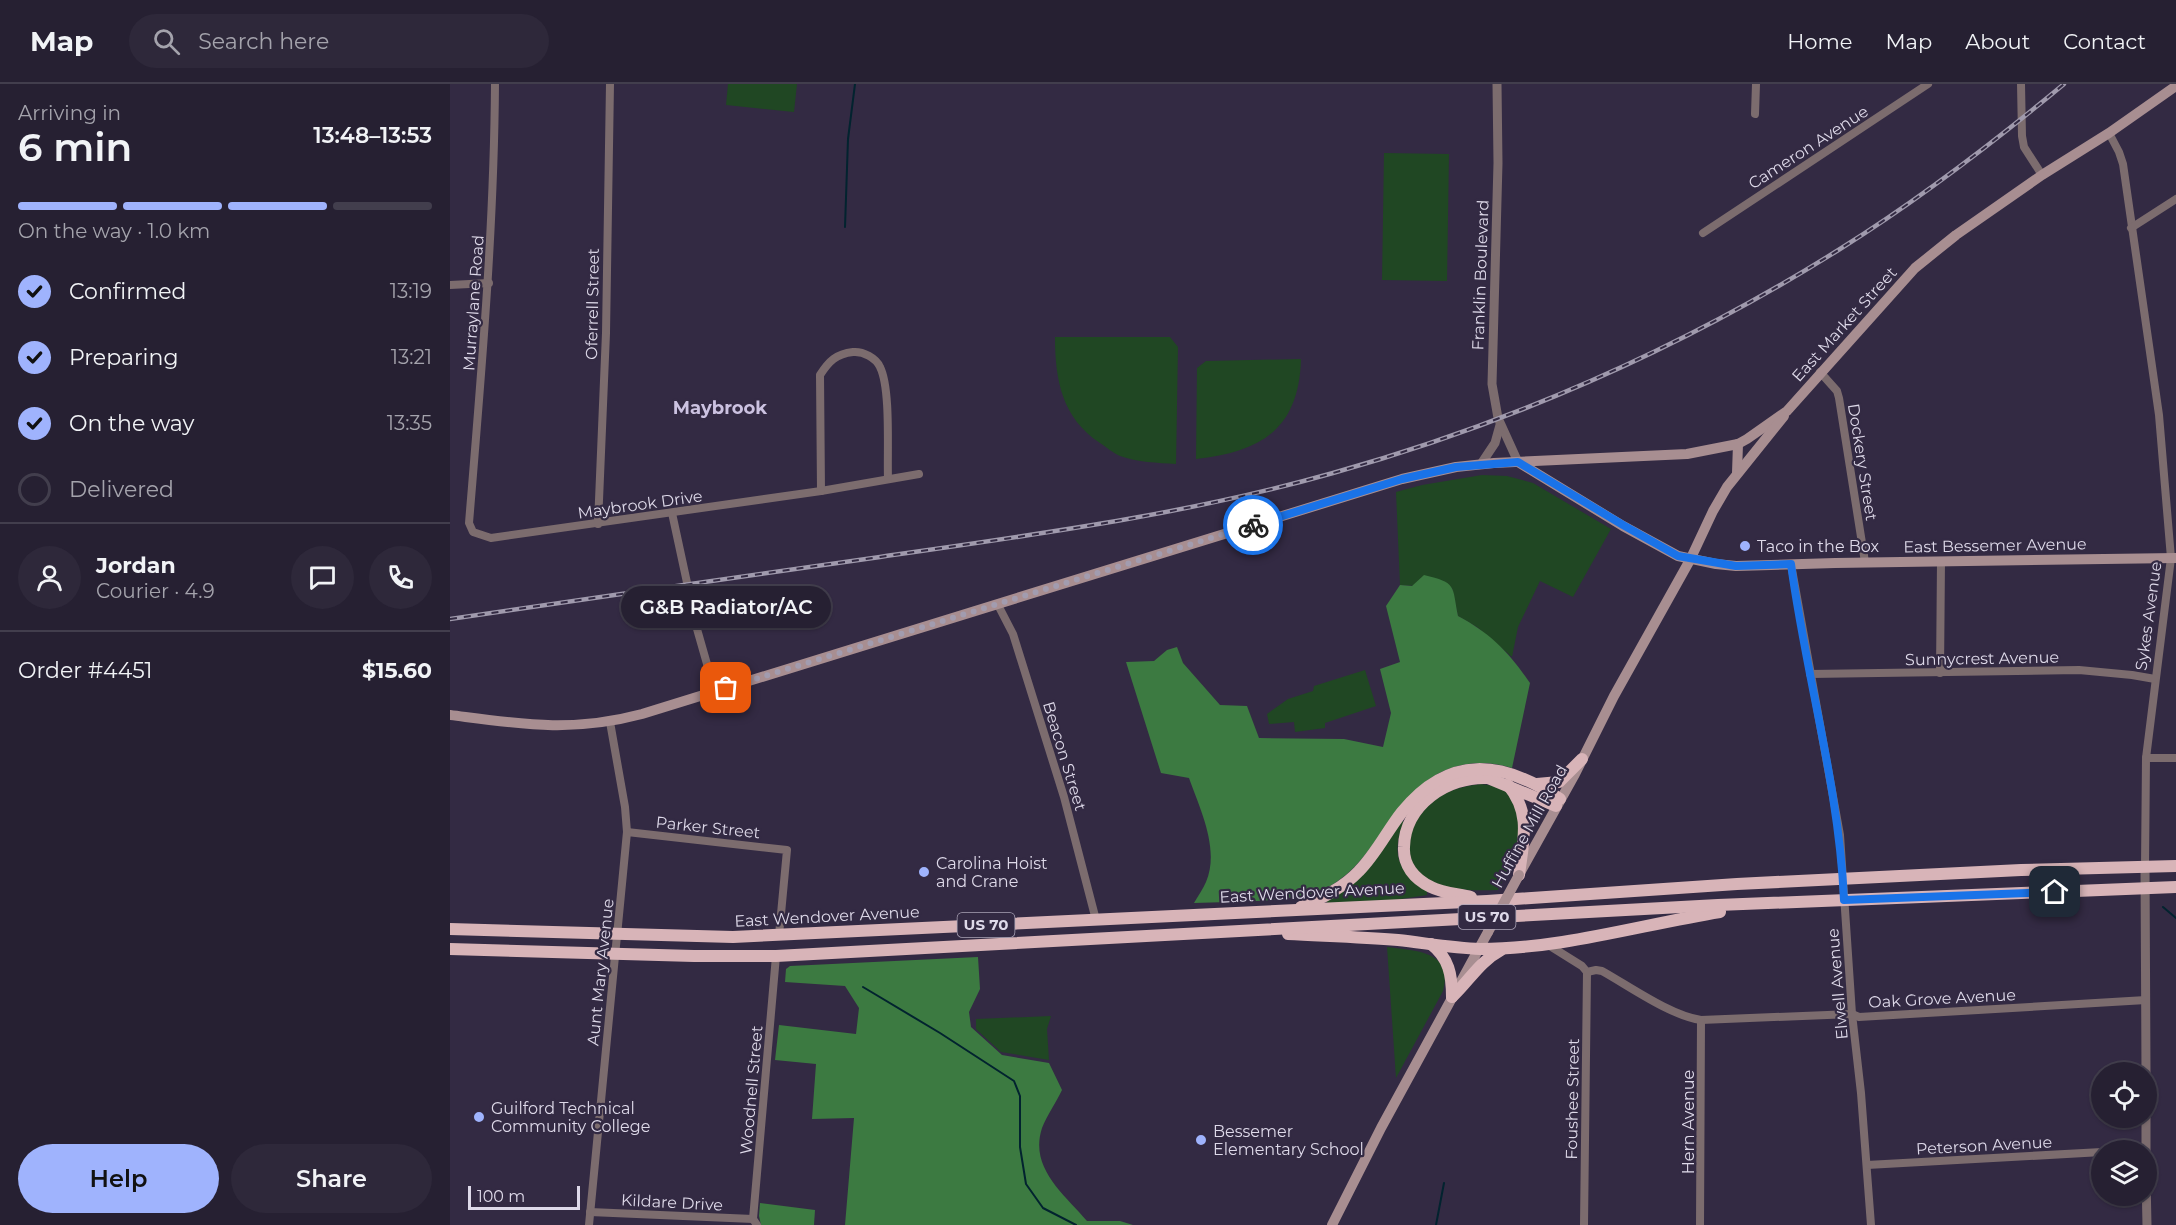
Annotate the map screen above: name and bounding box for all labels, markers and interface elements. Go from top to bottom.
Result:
search box [129,14,549,68]
text: Map [30,24,93,58]
icon: search [150,25,183,58]
text: Search here [198,28,329,55]
text: Home [1787,29,1852,54]
text: Map [1885,29,1932,54]
text: About [1965,29,2030,54]
text: Contact [2063,29,2146,54]
text: Arriving in [18,101,121,125]
street label: Cameron Avenue [1745,102,1872,193]
text: 13:48–13:53 [313,122,432,149]
text: 6 min [18,123,132,171]
street label: Franklin Boulevard [1468,199,1493,351]
text: On the way · 1.0 km [18,219,210,243]
street label: Murraylane Road [459,234,488,372]
street label: Oferrell Street [582,247,603,360]
street label: East Market Street [1788,263,1901,385]
icon: check [18,275,51,308]
text: Confirmed [69,278,186,305]
text: 13:19 [390,279,432,303]
icon: check [18,341,51,374]
text: Preparing [69,344,178,371]
text: 13:21 [391,345,432,369]
district label: Maybrook [673,397,767,419]
street label: Dockery Street [1844,402,1881,523]
icon: check [18,407,51,440]
text: On the way [69,410,194,437]
text: 13:35 [387,411,432,435]
text: Delivered [69,476,174,503]
street label: Maybrook Drive [576,486,704,523]
courier [1223,495,1283,555]
icon: bike [1237,509,1270,542]
street label: East Bessemer Avenue [1903,534,2087,557]
place label: Taco in the Box [1757,537,1880,556]
marker: Taco in the Box [1738,539,1752,553]
button: person [18,546,81,609]
button: chat [291,546,354,609]
button: phone [369,546,432,609]
text: Jordan [96,552,176,579]
street label: Sykes Avenue [2131,560,2166,672]
text: Courier · 4.9 [96,579,215,603]
callout: G&B Radiator/AC [621,586,831,628]
text: G&B Radiator/AC [639,595,813,619]
street label: Sunnycrest Avenue [1905,648,2059,669]
text: Order #4451 [18,657,153,684]
text: $15.60 [362,657,432,684]
pin [700,662,751,713]
icon: bag [709,671,742,704]
street label: Beacon Street [1039,699,1090,814]
street label: Huffine Mill Road [1488,761,1571,891]
street label: Parker Street [655,813,762,842]
place label: Carolina Hoist and Crane [936,854,1048,891]
marker: Carolina Hoist and Crane [917,865,931,879]
pin [2029,866,2080,917]
icon: home [2038,875,2071,908]
street label: East Wendover Avenue [1219,878,1405,907]
street label: Aunt Mary Avenue [583,898,618,1047]
street label: East Wendover Avenue [734,902,920,931]
road number: US 70 [1458,905,1516,929]
road number: US 70 [958,913,1014,937]
street label: Elwell Avenue [1823,927,1852,1040]
street label: Oak Grove Avenue [1868,985,2016,1012]
street label: Woodnell Street [736,1024,767,1155]
street label: Foushee Street [1562,1038,1583,1160]
map controls [2091,1062,2157,1206]
button: locate [2091,1062,2157,1128]
street label: Hern Avenue [1679,1070,1698,1174]
place label: Guilford Technical Community College [491,1099,650,1136]
marker: Guilford Technical Community College [472,1110,486,1124]
place label: Bessemer Elementary School [1213,1122,1364,1159]
street label: Peterson Avenue [1915,1132,2053,1159]
marker: Bessemer Elementary School [1194,1133,1208,1147]
button: layers [2091,1140,2157,1206]
button: Help [18,1144,219,1213]
button: Share [231,1144,432,1213]
scale bar [468,1183,580,1210]
text: 100 m [477,1187,525,1206]
street label: Kildare Drive [620,1190,724,1215]

